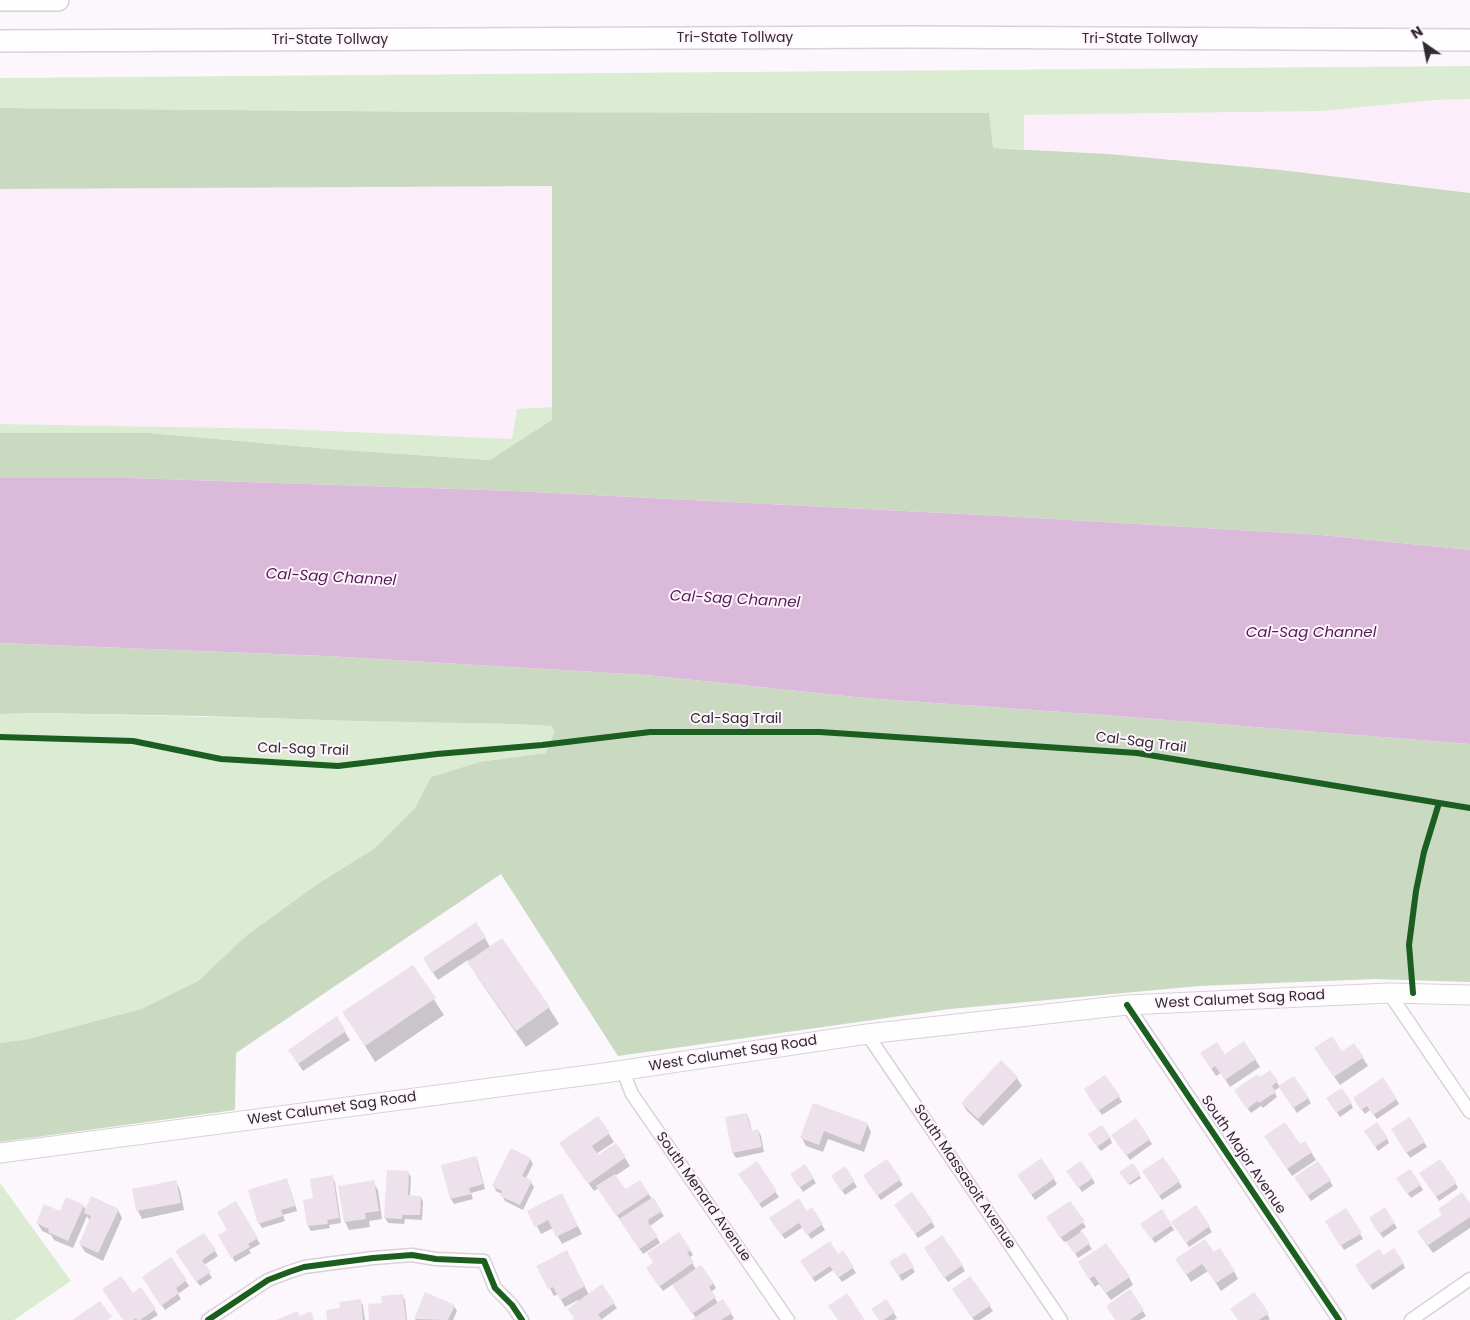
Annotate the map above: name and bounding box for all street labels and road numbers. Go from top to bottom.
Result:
street label: Tri-State Tollway [677,30,793,46]
street label: Tri-State Tollway [1082,31,1198,47]
street label: Tri-State Tollway [272,32,388,48]
street label: Cal-Sag Trail [690,711,782,727]
street label: Cal-Sag Trail [1095,729,1187,757]
street label: Cal-Sag Trail [257,740,349,760]
street label: West Calumet Sag Road [1154,987,1326,1013]
street label: West Calumet Sag Road [648,1032,818,1076]
street label: West Calumet Sag Road [246,1089,418,1129]
street label: South Major Avenue [1197,1093,1289,1217]
street label: South Massasoit Avenue [909,1102,1019,1252]
street label: South Menard Avenue [652,1129,754,1265]

